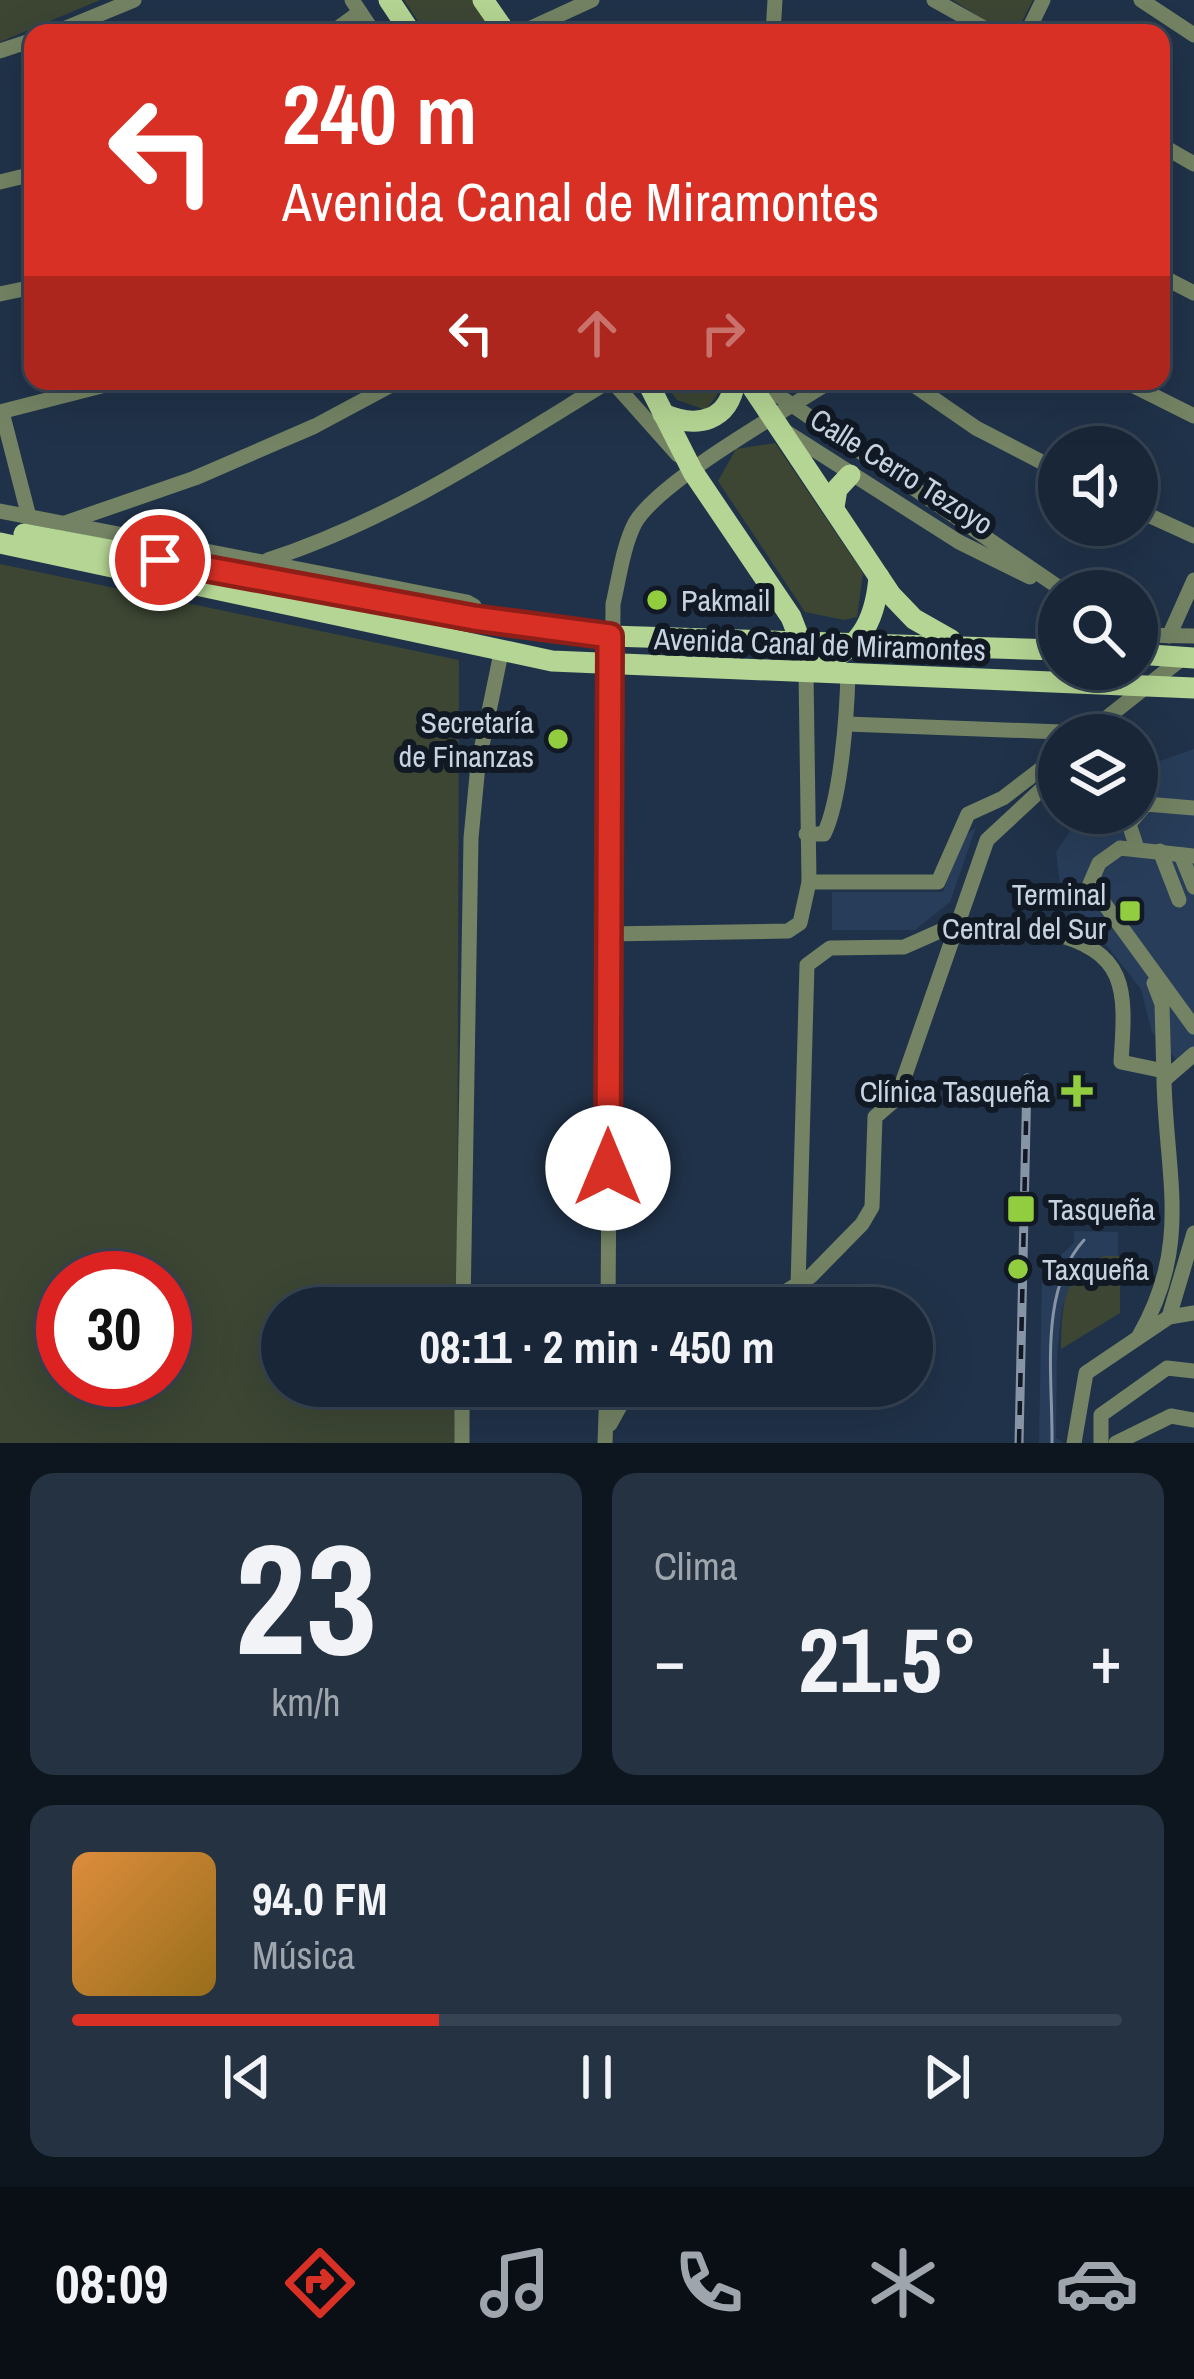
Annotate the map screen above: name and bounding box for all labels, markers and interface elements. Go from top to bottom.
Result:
text: 240 m [282,57,477,170]
icon: left [84,72,240,228]
text: Avenida Canal de Miramontes [282,165,879,238]
icon: left [438,300,504,366]
icon: ahead [564,300,630,366]
icon: right [690,300,756,366]
street label: Calle Cerro Tezoyo [803,399,1001,543]
map controls [1038,426,1158,834]
button: sound [1038,426,1158,546]
pin [109,509,211,611]
icon: arrive [127,527,193,593]
button: search [1038,570,1158,690]
place label: Pakmail [681,580,770,620]
marker: Pakmail [644,587,670,613]
street label: Avenida Canal de Miramontes [652,618,987,670]
place label: Secretaría de Finanzas [399,702,534,776]
button: layers [1038,714,1158,834]
marker: Secretaría de Finanzas [545,726,571,752]
place label: Terminal Central del Sur [942,874,1107,948]
marker: Terminal Central del Sur [1117,898,1143,924]
place label: Clínica Tasqueña [860,1071,1050,1111]
marker: Clínica Tasqueña [1061,1075,1093,1107]
position arrow [545,1105,671,1231]
place label: Tasqueña [1048,1189,1155,1229]
marker: Tasqueña [1005,1193,1037,1225]
place label: Taxqueña [1042,1249,1149,1289]
speed limit sign: 30 [36,1251,192,1407]
marker: Taxqueña [1005,1256,1031,1282]
text: 08:11 · 2 min · 450 m [420,1316,774,1377]
text: 23 [235,1493,377,1703]
text: Clima [654,1540,738,1592]
text: 21.5° [798,1599,978,1720]
text: − [654,1615,686,1704]
text: + [1090,1615,1122,1704]
text: km/h [271,1676,341,1728]
text: 94.0 FM [252,1868,387,1929]
text: Música [252,1929,355,1981]
icon: previous [214,2044,280,2110]
icon: pause [564,2044,630,2110]
icon: next [914,2044,980,2110]
icon: directions [278,2241,362,2325]
icon: music [473,2241,557,2325]
icon: phone [667,2241,751,2325]
icon: climate [861,2241,945,2325]
icon: car [1055,2241,1139,2325]
text: 08:09 [55,2247,168,2320]

